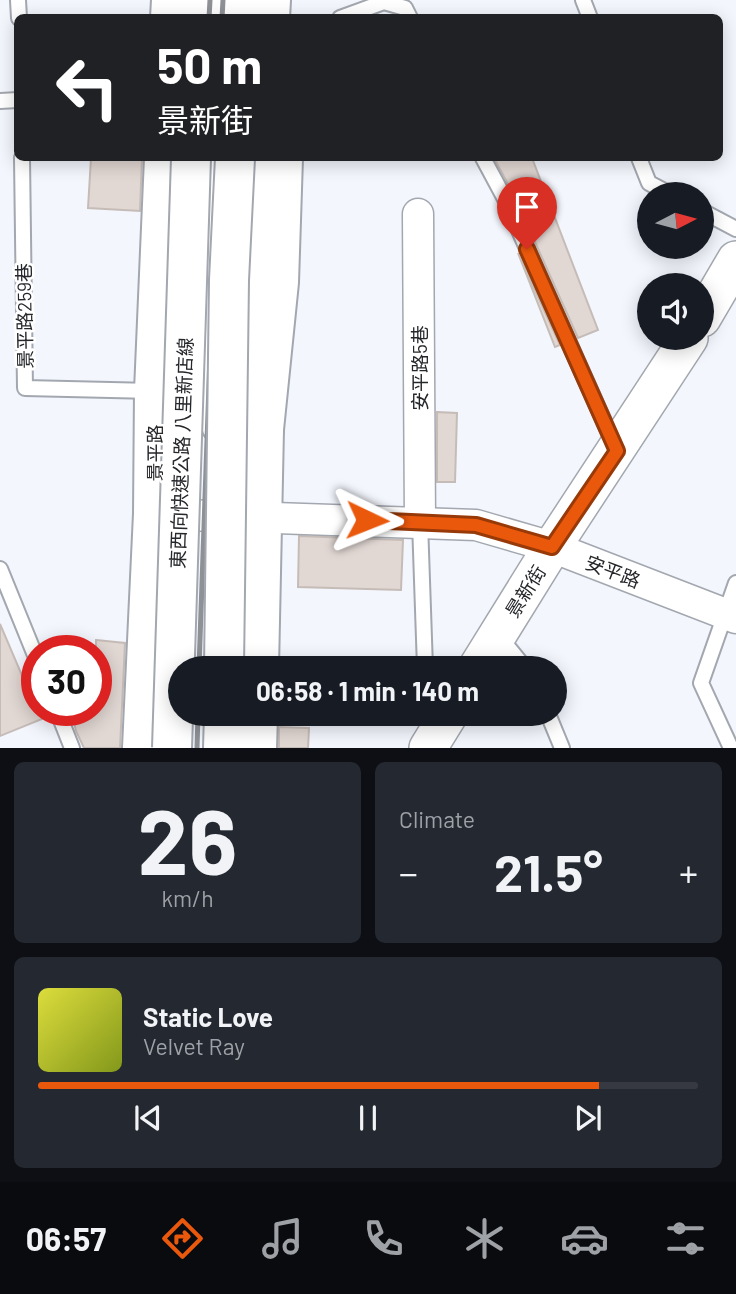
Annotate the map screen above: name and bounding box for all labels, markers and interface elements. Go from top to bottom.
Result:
text: 50 m [157,35,262,94]
icon: left [42,42,133,133]
text: 景新街 [157,100,253,138]
pin [497,177,557,249]
north arrow [637,182,714,259]
map controls [637,182,714,350]
icon: arrive [508,188,546,226]
street label: 景平路259巷 [12,263,36,369]
button: sound [637,273,714,350]
street label: 安平路5巷 [408,325,431,411]
street label: 東西向快速公路 八里新店線 [165,337,197,569]
street label: 景平路 [143,424,166,482]
position arrow [330,483,404,557]
street label: 安平路 [582,550,644,592]
street label: 景新街 [500,561,550,621]
speed limit sign: 30 [21,635,112,726]
text: 06:58 · 1 min · 140 m [256,675,479,706]
text: 26 [138,784,237,893]
text: Climate [399,805,475,833]
text: 21.5° [494,840,603,902]
text: − [399,849,418,895]
text: + [679,849,698,895]
text: km/h [161,884,214,912]
text: Static Love [143,1001,273,1032]
text: Velvet Ray [143,1032,245,1060]
icon: previous [129,1099,167,1137]
icon: pause [349,1099,387,1137]
icon: next [569,1099,607,1137]
icon: directions [158,1214,207,1263]
icon: music [258,1214,307,1263]
icon: phone [359,1214,408,1263]
icon: climate [460,1214,509,1263]
icon: car [560,1214,609,1263]
icon: filters [661,1214,710,1263]
text: 06:57 [26,1219,106,1257]

